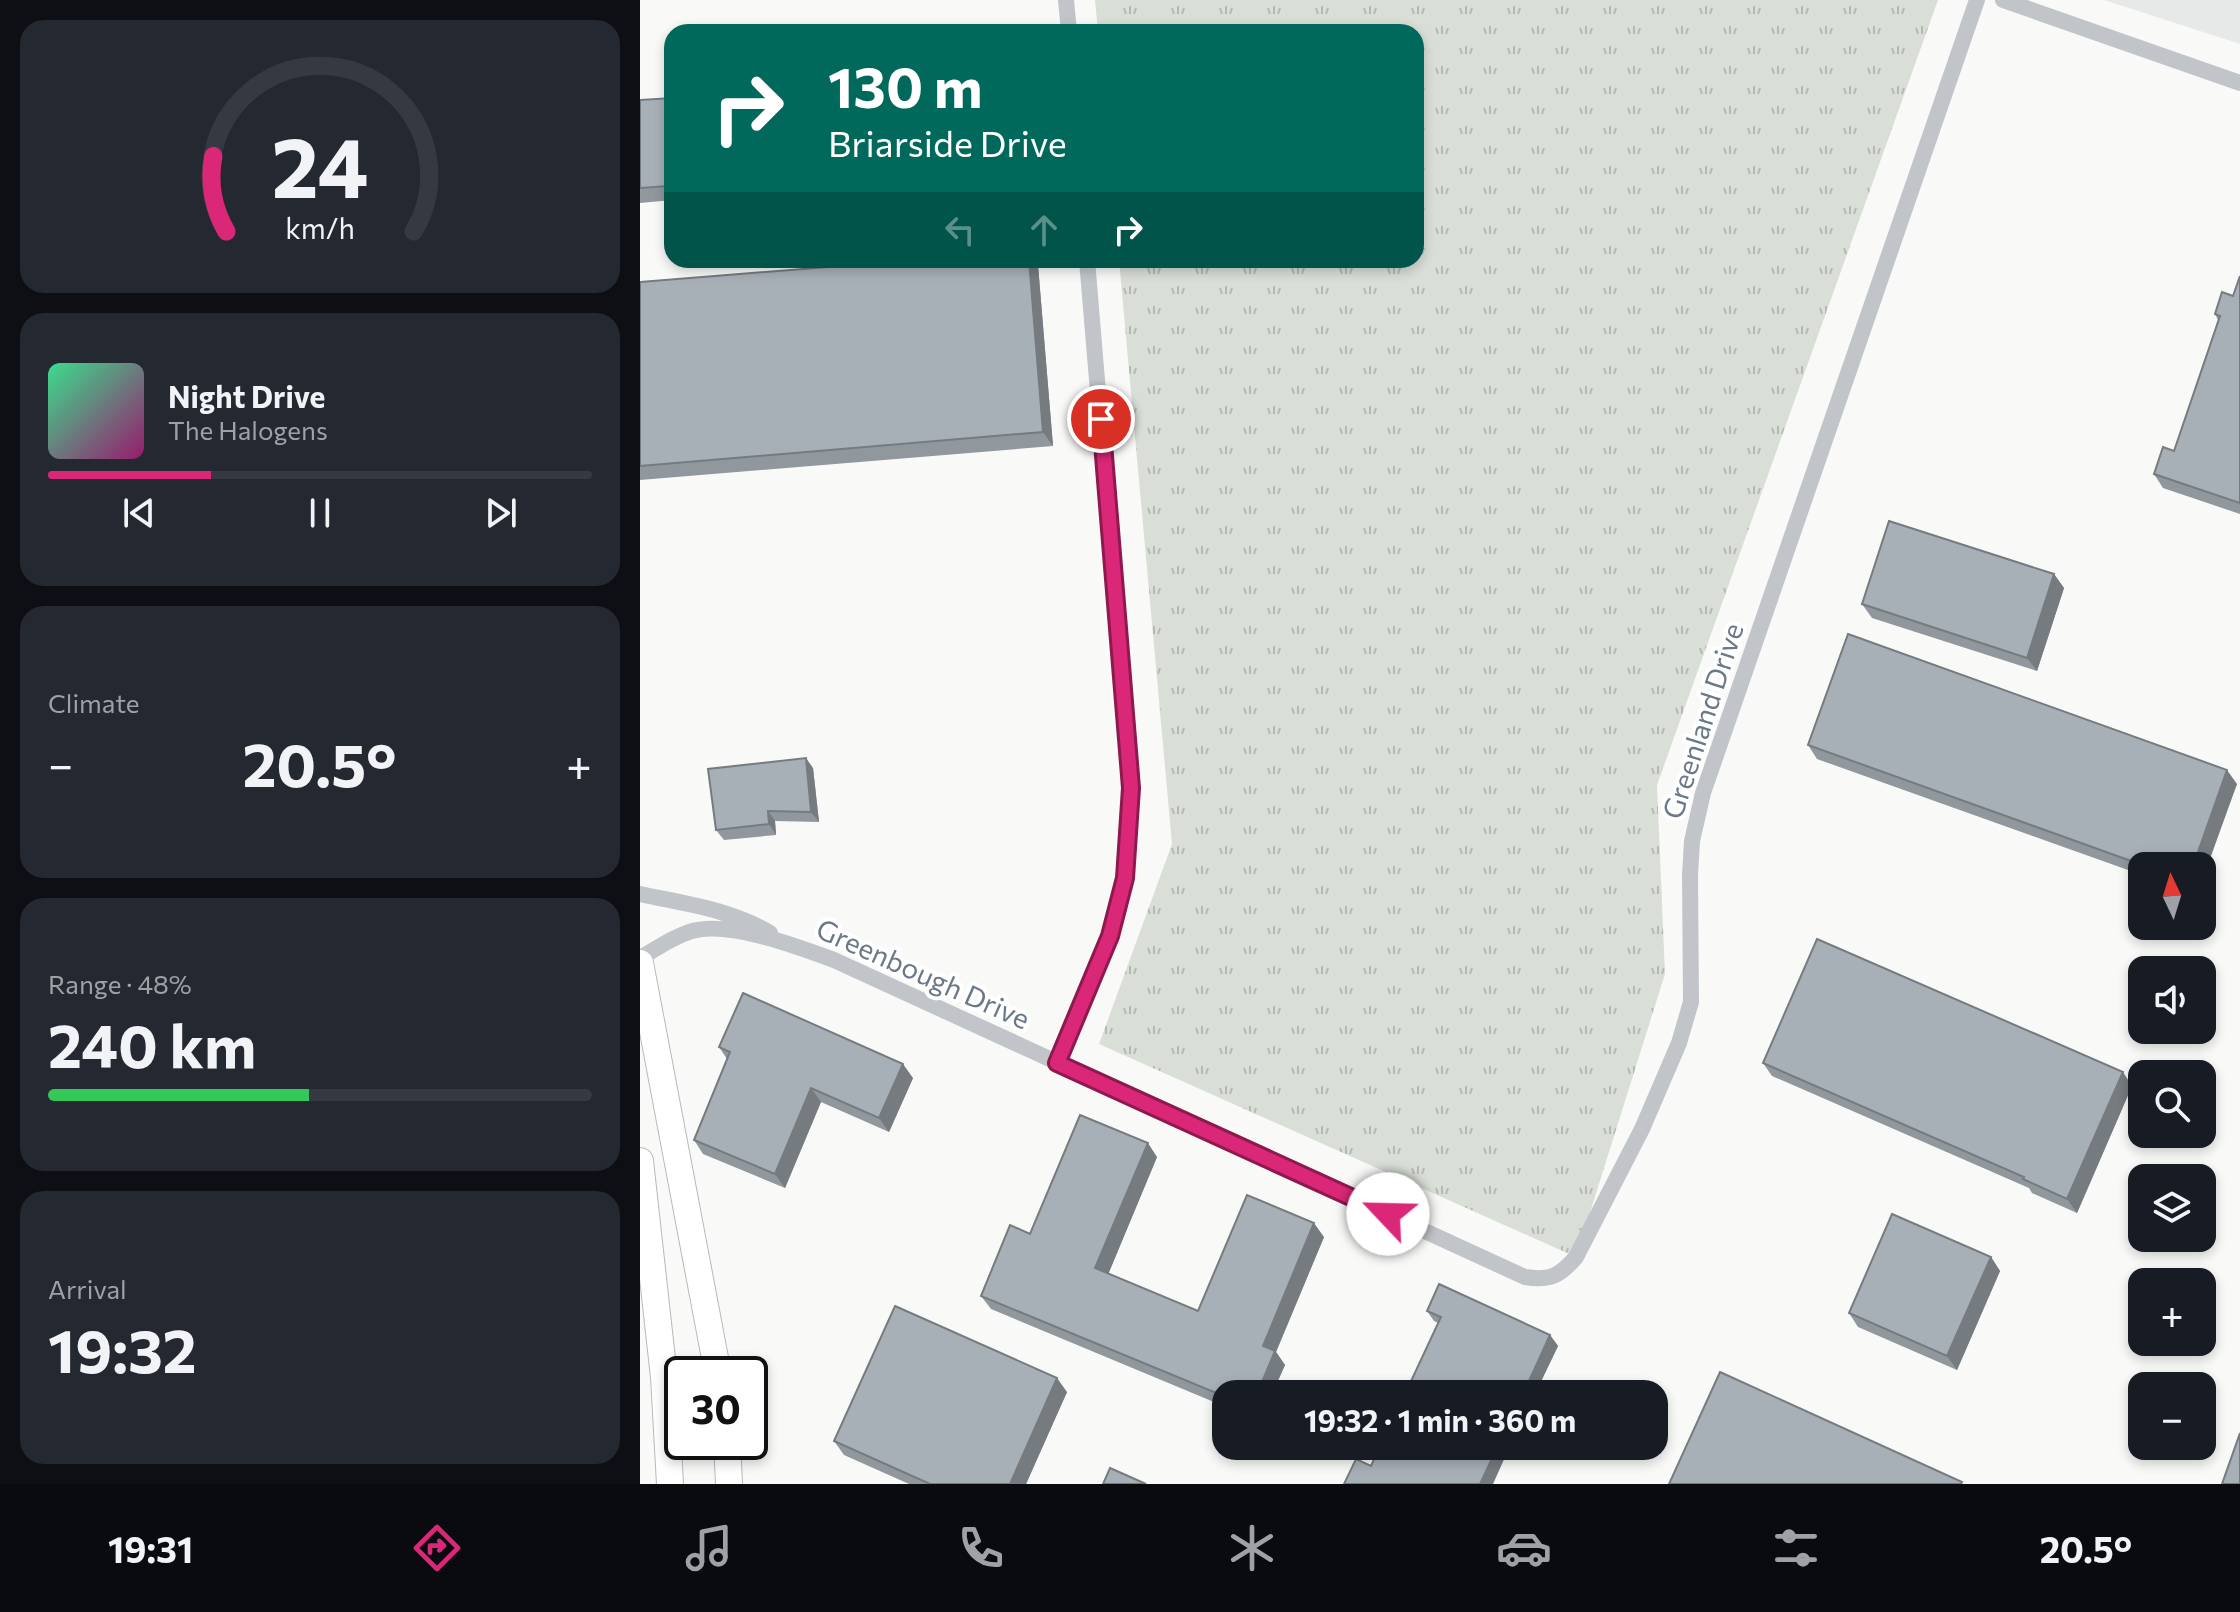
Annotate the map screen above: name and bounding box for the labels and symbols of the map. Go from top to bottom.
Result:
pin [1067,385,1135,453]
street label: Greenland Drive [1654,619,1750,823]
north arrow [2128,852,2216,940]
street label: Greenbough Drive [811,911,1035,1035]
position arrow [1346,1172,1430,1256]
speed limit sign: 30 [664,1356,768,1460]

